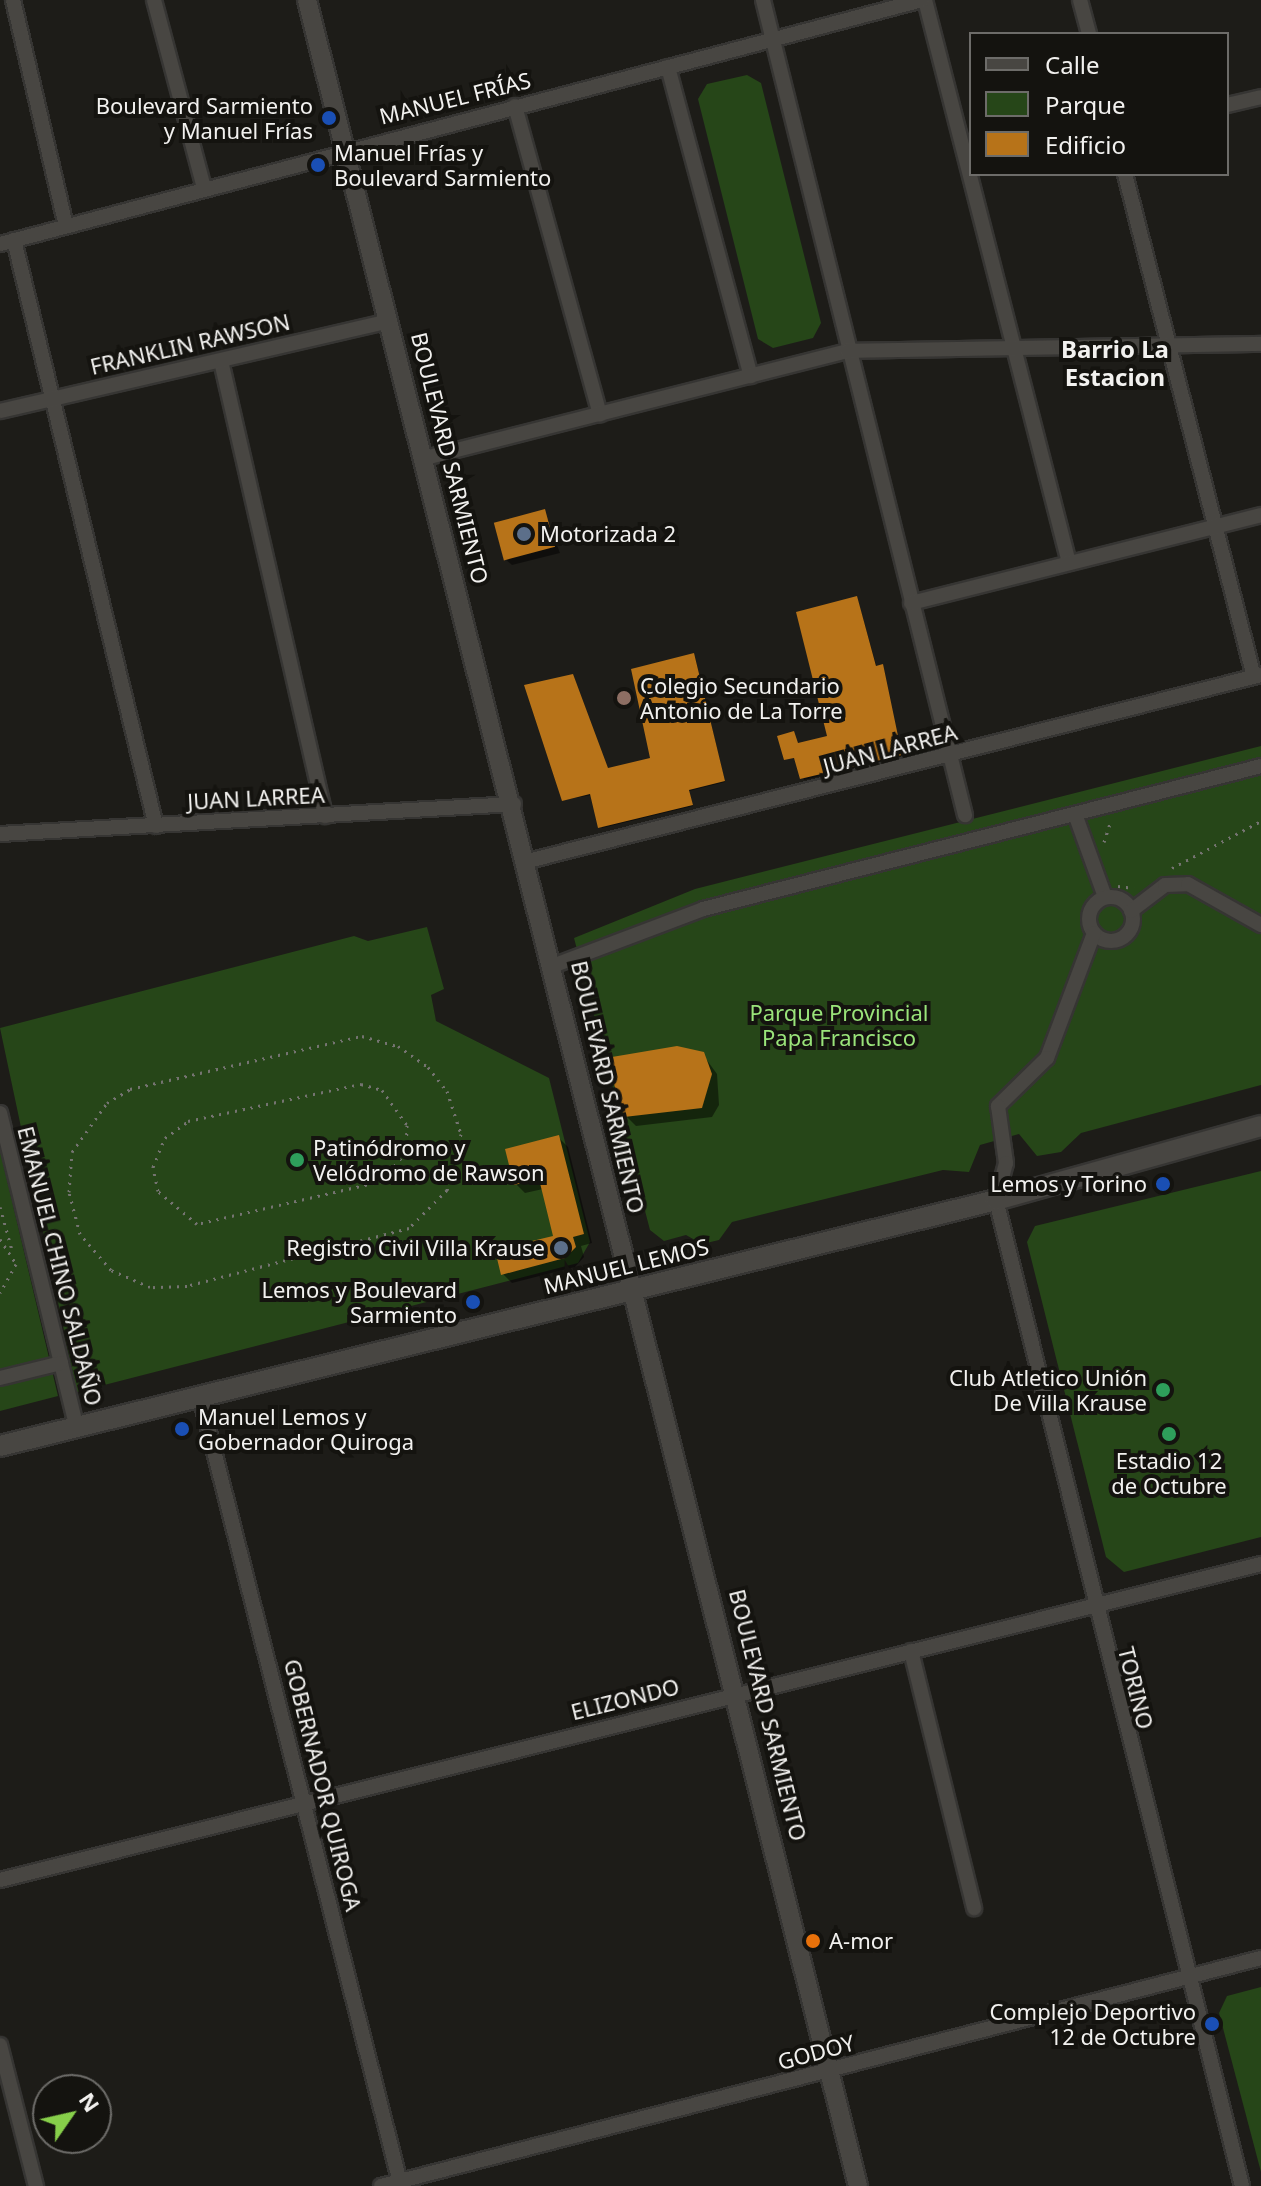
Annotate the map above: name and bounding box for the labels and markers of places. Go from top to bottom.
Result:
place label: Boulevard Sarmiento y Manuel Frías [96,92,313,144]
marker: Boulevard Sarmiento y Manuel Frías [320,109,338,127]
place label: Manuel Frías y Boulevard Sarmiento [334,139,551,190]
marker: Manuel Frías y Boulevard Sarmiento [309,156,327,174]
place label: Motorizada 2 [540,521,676,547]
marker: Motorizada 2 [515,525,533,543]
place label: Colegio Secundario Antonio de La Torre [640,672,843,724]
marker: Colegio Secundario Antonio de La Torre [615,689,633,707]
place label: Patinódromo y Velódromo de Rawson [313,1134,545,1186]
marker: Patinódromo y Velódromo de Rawson [288,1151,306,1169]
place label: Lemos y Torino [990,1171,1147,1197]
marker: Lemos y Torino [1154,1175,1172,1193]
place label: Registro Civil Villa Krause [286,1235,545,1261]
marker: Registro Civil Villa Krause [552,1239,570,1257]
place label: Lemos y Boulevard Sarmiento [261,1276,457,1328]
marker: Lemos y Boulevard Sarmiento [464,1293,482,1311]
place label: Club Atletico Unión De Villa Krause [949,1364,1147,1416]
marker: Club Atletico Unión De Villa Krause [1154,1381,1172,1399]
place label: Manuel Lemos y Gobernador Quiroga [198,1403,414,1454]
marker: Manuel Lemos y Gobernador Quiroga [173,1420,191,1438]
marker: Estadio 12 de Octubre [1160,1425,1178,1443]
place label: Estadio 12 de Octubre [1111,1447,1227,1498]
place label: A-mor [829,1928,893,1954]
marker: A-mor [804,1932,822,1950]
place label: Complejo Deportivo 12 de Octubre [989,1998,1196,2050]
marker: Complejo Deportivo 12 de Octubre [1203,2015,1221,2033]

